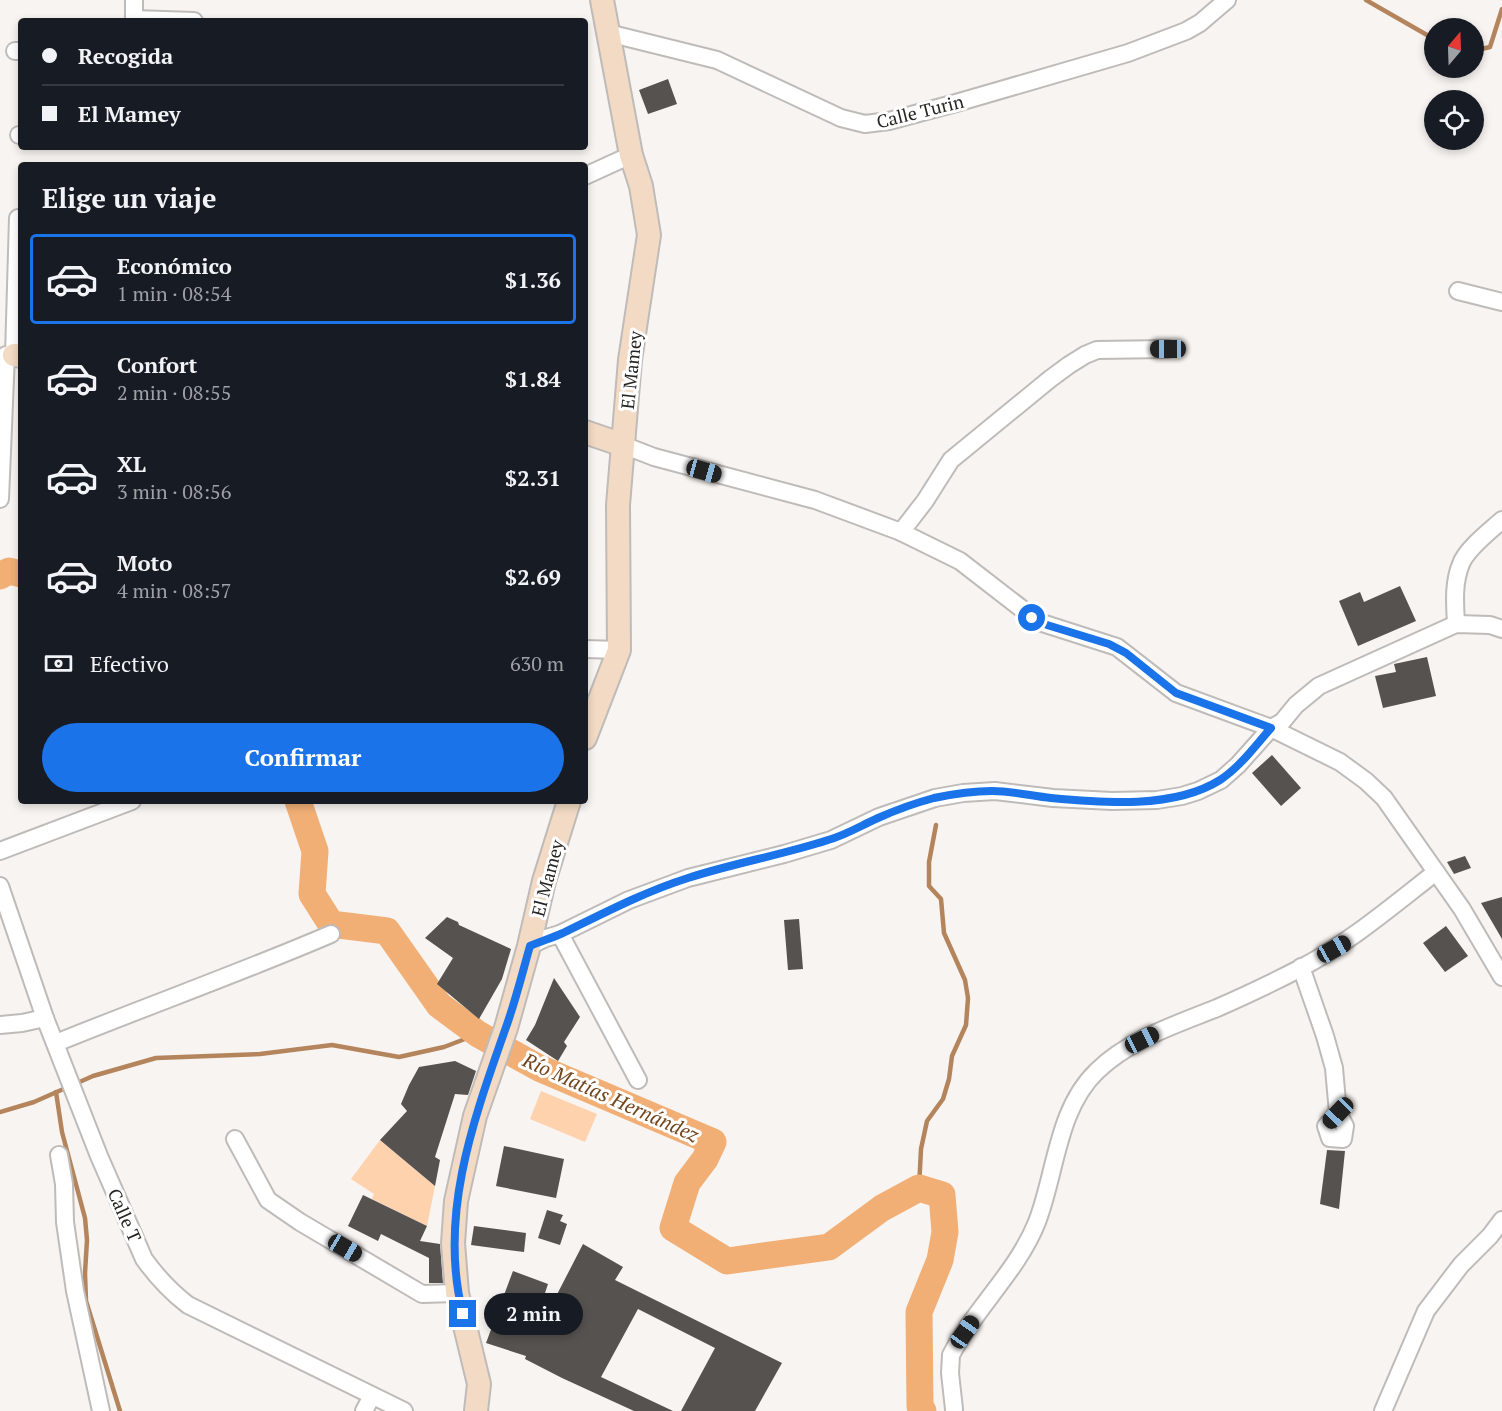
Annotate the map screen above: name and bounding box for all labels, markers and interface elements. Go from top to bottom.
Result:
north arrow [1424,18,1484,78]
map controls [1424,18,1484,150]
text: Recogida [78,41,173,70]
street label: Calle Turin [874,89,966,133]
button: locate [1424,90,1484,150]
text: El Mamey [78,99,181,128]
text: Elige un viaje [42,180,216,216]
text: Económico [117,251,232,280]
icon: car [45,252,99,306]
text: $1.36 [505,265,561,294]
text: 1 min · 08:54 [117,280,231,307]
street label: El Mamey [615,329,647,410]
car [1150,340,1186,358]
text: Confort [117,350,197,379]
icon: car [45,351,99,405]
text: $1.84 [505,364,561,393]
text: 2 min · 08:55 [117,379,231,406]
text: XL [117,449,146,478]
icon: car [45,450,99,504]
car [684,457,724,485]
text: $2.31 [505,463,561,492]
text: 3 min · 08:56 [117,478,231,505]
text: Moto [117,548,172,577]
icon: car [45,549,99,603]
text: $2.69 [505,562,561,591]
text: 4 min · 08:57 [117,577,231,604]
route start [1018,604,1045,631]
icon: cash [42,647,75,680]
text: Efectivo [90,649,169,678]
text: 630 m [510,650,564,677]
button: Confirmar [42,723,564,792]
street label: El Mamey [525,836,569,919]
car [1314,932,1354,966]
car [1122,1024,1162,1056]
water label: Río Matías Hernández [518,1046,704,1148]
car [1319,1094,1357,1132]
street label: Calle T [103,1184,147,1246]
car [325,1231,365,1265]
callout: 2 min [484,1293,583,1335]
route end [449,1300,476,1327]
text: 2 min [506,1300,561,1327]
car [947,1312,983,1352]

